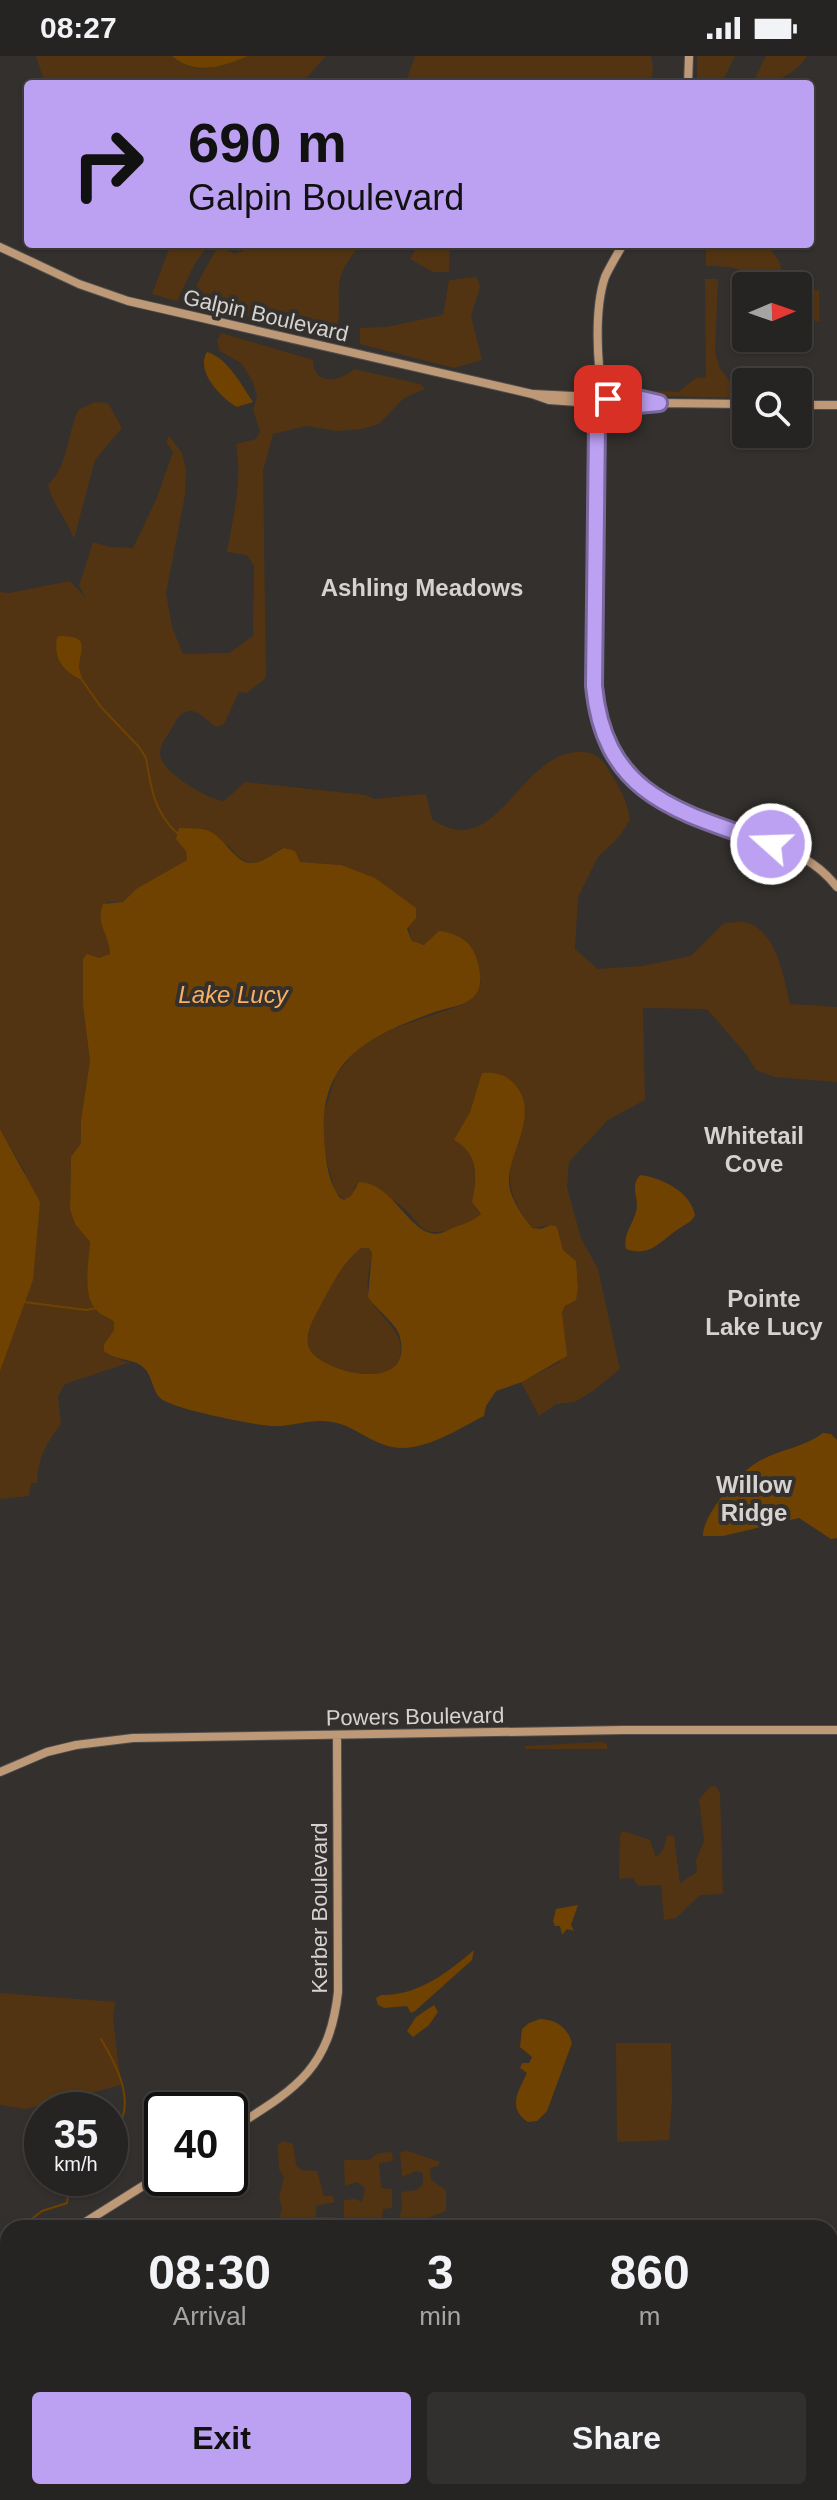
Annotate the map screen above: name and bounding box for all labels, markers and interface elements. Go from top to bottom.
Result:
text: 08:27 [40,11,117,44]
text: 690 m [188,111,347,174]
icon: right [56,112,160,216]
text: Galpin Boulevard [188,177,464,218]
north arrow [732,272,812,352]
map controls [732,272,812,448]
street label: Galpin Boulevard [181,284,351,347]
pin [574,365,642,433]
button: search [732,368,812,448]
icon: arrive [586,377,630,421]
district label: Ashling Meadows [321,574,523,601]
position arrow [729,802,813,886]
water label: Lake Lucy [178,981,290,1008]
district label: Whitetail Cove [704,1122,804,1177]
district label: Pointe Lake Lucy [705,1285,823,1340]
district label: Willow Ridge [716,1471,792,1526]
street label: Powers Boulevard [326,1702,504,1731]
street label: Kerber Boulevard [307,1822,332,1994]
speed limit sign: 40 [144,2092,248,2196]
text: 35 [54,2112,98,2156]
text: km/h [54,2153,98,2175]
text: 08:30 [148,2246,271,2299]
text: 3 [427,2246,454,2299]
text: 860 [610,2246,690,2299]
text: Arrival [173,2301,247,2331]
text: min [419,2301,461,2331]
text: m [639,2301,660,2331]
button: Exit [32,2392,411,2484]
button: Share [427,2392,806,2484]

